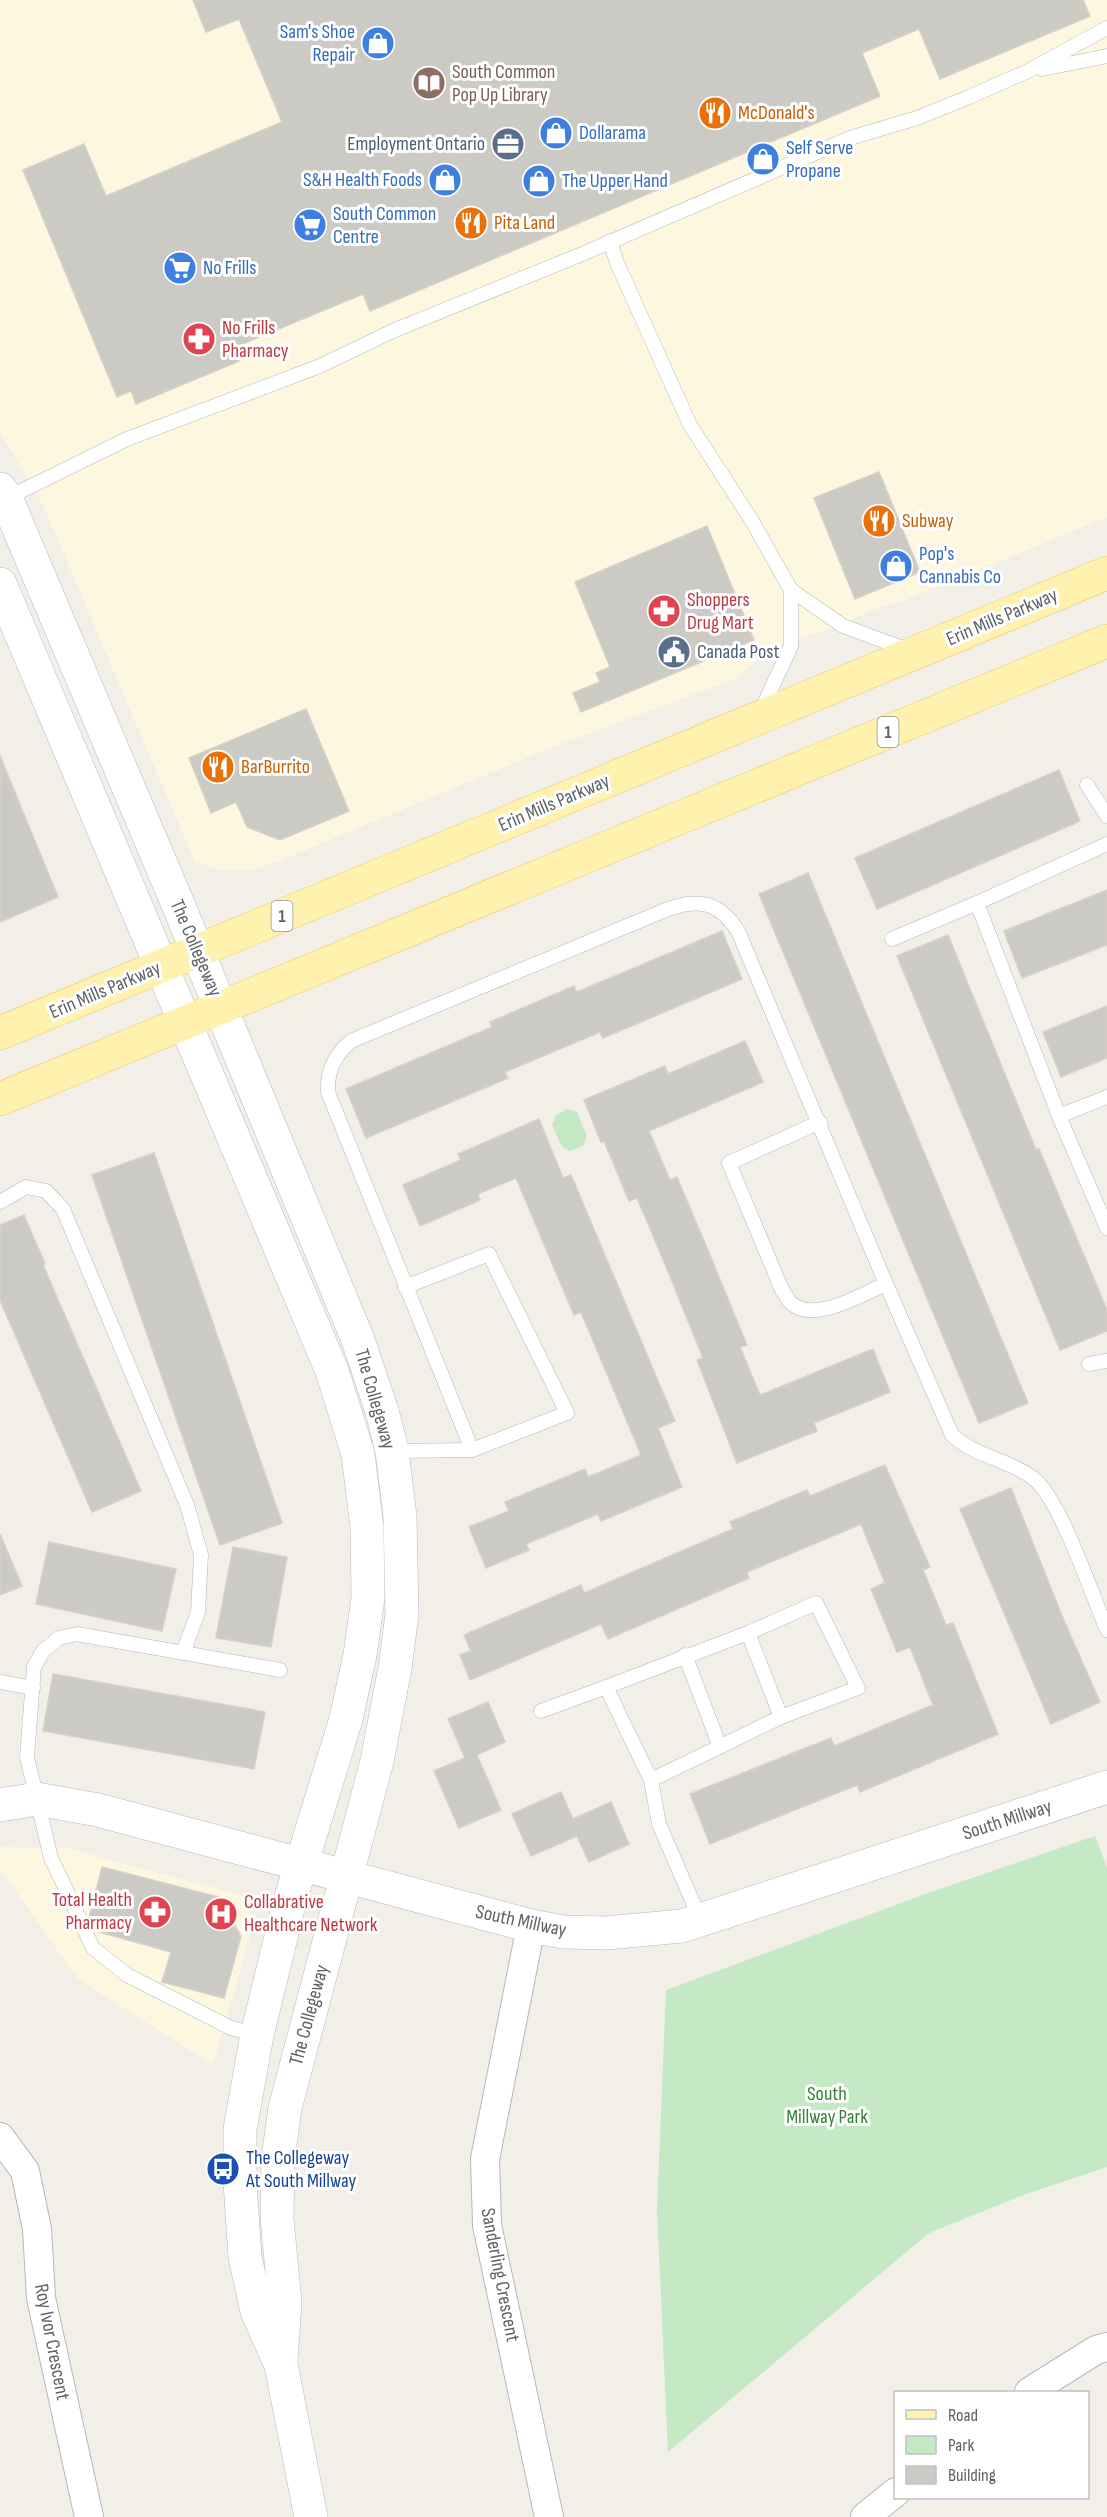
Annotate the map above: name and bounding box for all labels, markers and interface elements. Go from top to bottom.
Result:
place label: Sam's Shoe Repair [280,20,355,67]
shop icon: Sam's Shoe Repair [360,25,396,61]
place label: South Common Pop Up Library [452,60,555,107]
library icon: South Common Pop Up Library [411,65,447,101]
restaurant icon: McDonald's [697,95,733,131]
place label: McDonald's [738,101,815,125]
shop icon: Dollarama [538,115,574,151]
place label: Dollarama [579,121,646,145]
office icon: Employment Ontario [490,126,526,162]
place label: Employment Ontario [347,132,485,156]
place label: Self Serve Propane [786,136,853,183]
shop icon: Self Serve Propane [745,141,781,177]
shop icon: S&H Health Foods [427,162,463,198]
shop icon: The Upper Hand [521,163,557,199]
place label: S&H Health Foods [303,168,422,192]
place label: The Upper Hand [562,169,668,193]
place label: South Common Centre [333,202,436,249]
restaurant icon: Pita Land [453,205,489,241]
supermarket icon: South Common Centre [292,207,328,243]
place label: Pita Land [494,211,555,235]
supermarket icon: No Frills [162,250,198,286]
place label: No Frills [203,256,256,280]
place label: No Frills Pharmacy [222,316,289,363]
pharmacy icon: No Frills Pharmacy [181,321,217,357]
restaurant icon: Subway [861,503,897,539]
place label: Subway [902,509,954,533]
place label: Pop's Cannabis Co [919,542,1001,589]
shop icon: Pop's Cannabis Co [878,548,914,584]
street label: Erin Mills Parkway [943,583,1061,651]
place label: Shoppers Drug Mart [687,588,754,635]
pharmacy icon: Shoppers Drug Mart [646,593,682,629]
public building icon: Canada Post [656,634,692,670]
place label: Canada Post [697,640,780,664]
road number: 1 [878,717,898,747]
restaurant icon: BarBurrito [200,749,236,785]
place label: BarBurrito [241,755,310,779]
street label: Erin Mills Parkway [495,769,613,837]
street label: The Collegeway [165,896,227,1000]
road number: 1 [272,901,292,931]
street label: Erin Mills Parkway [46,956,164,1024]
street label: The Collegeway [349,1346,401,1452]
street label: South Millway [959,1794,1055,1846]
place label: Total Health Pharmacy [52,1888,132,1935]
place label: Collabrative Healthcare Network [244,1890,378,1937]
pharmacy icon: Total Health Pharmacy [137,1894,173,1930]
hospital icon: Collabrative Healthcare Network [203,1896,239,1932]
street label: South Millway [473,1900,569,1942]
street label: The Collegeway [284,1962,334,2068]
park label: South Millway Park [786,2082,868,2129]
place label: The Collegeway At South Millway [245,2146,356,2193]
bus stop icon: The Collegeway At South Millway [205,2151,241,2187]
street label: Sanderling Crescent [475,2206,525,2344]
street label: Roy Ivor Crescent [29,2282,75,2402]
legend [894,2391,1089,2499]
text: Road [948,2405,978,2426]
text: Park [948,2435,974,2456]
text: Building [948,2465,996,2486]

